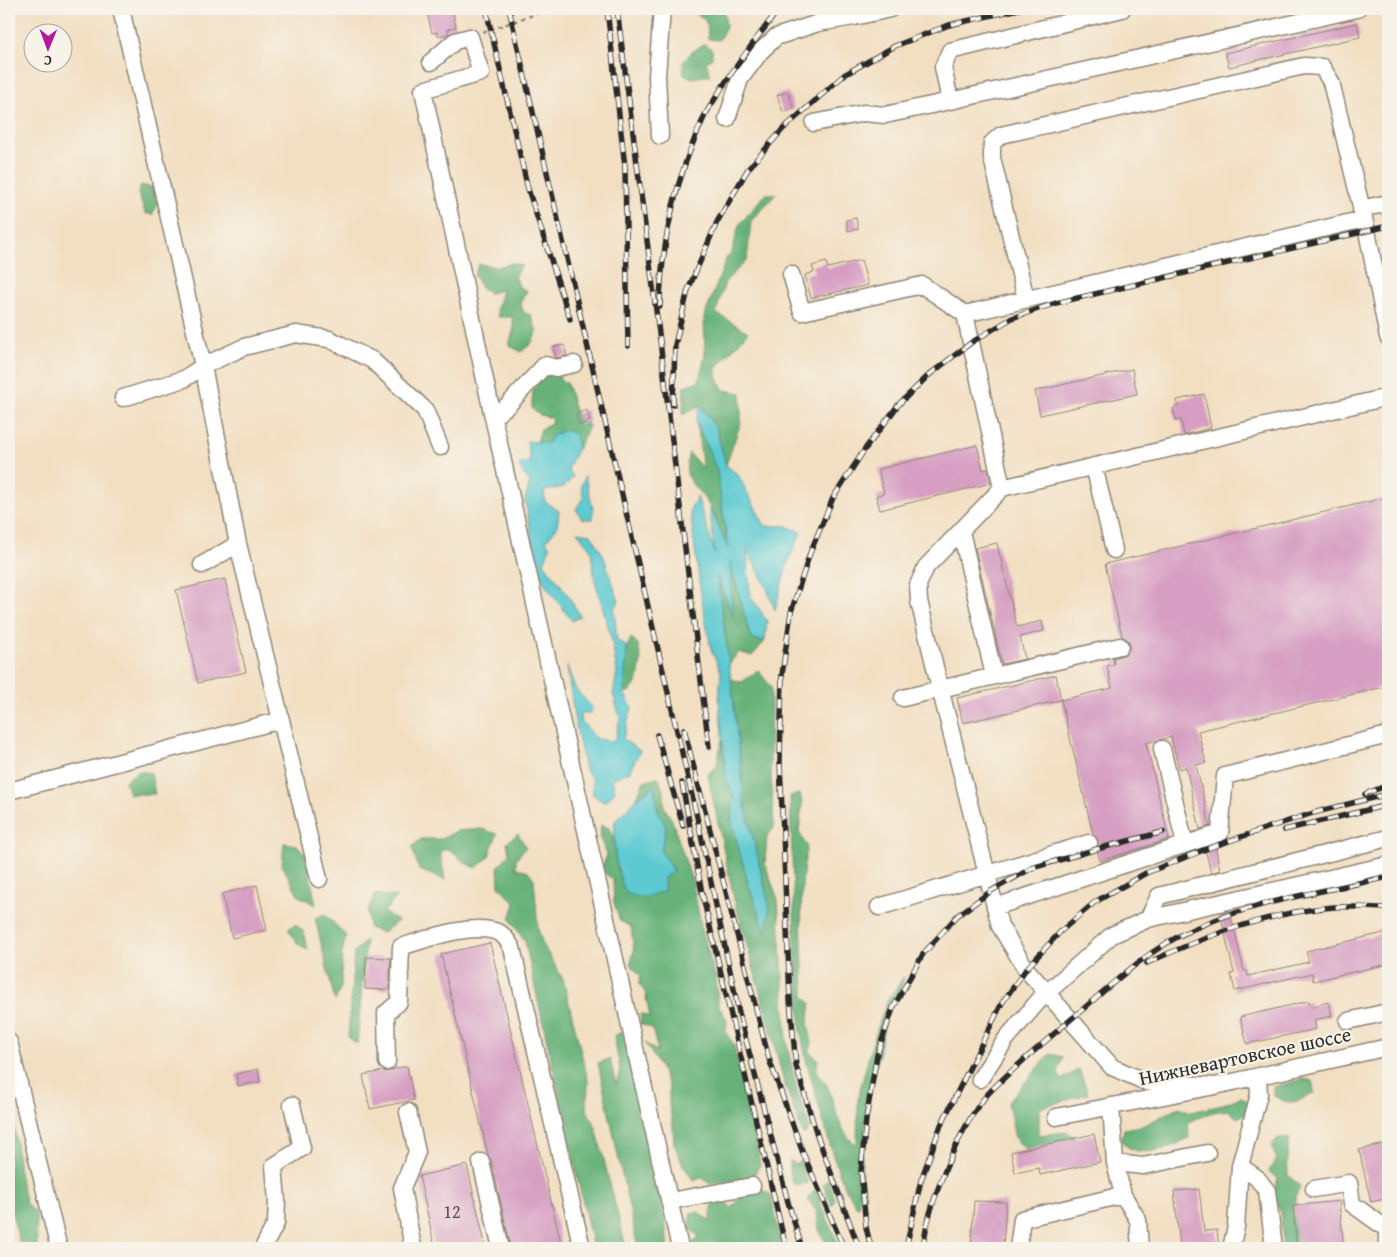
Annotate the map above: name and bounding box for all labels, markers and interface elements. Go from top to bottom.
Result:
north arrow [22,22,72,72]
text: С [44,51,52,71]
street label: Нижневартовское шоссе [1136,1019,1354,1092]
house number: 12 [443,1198,461,1225]

